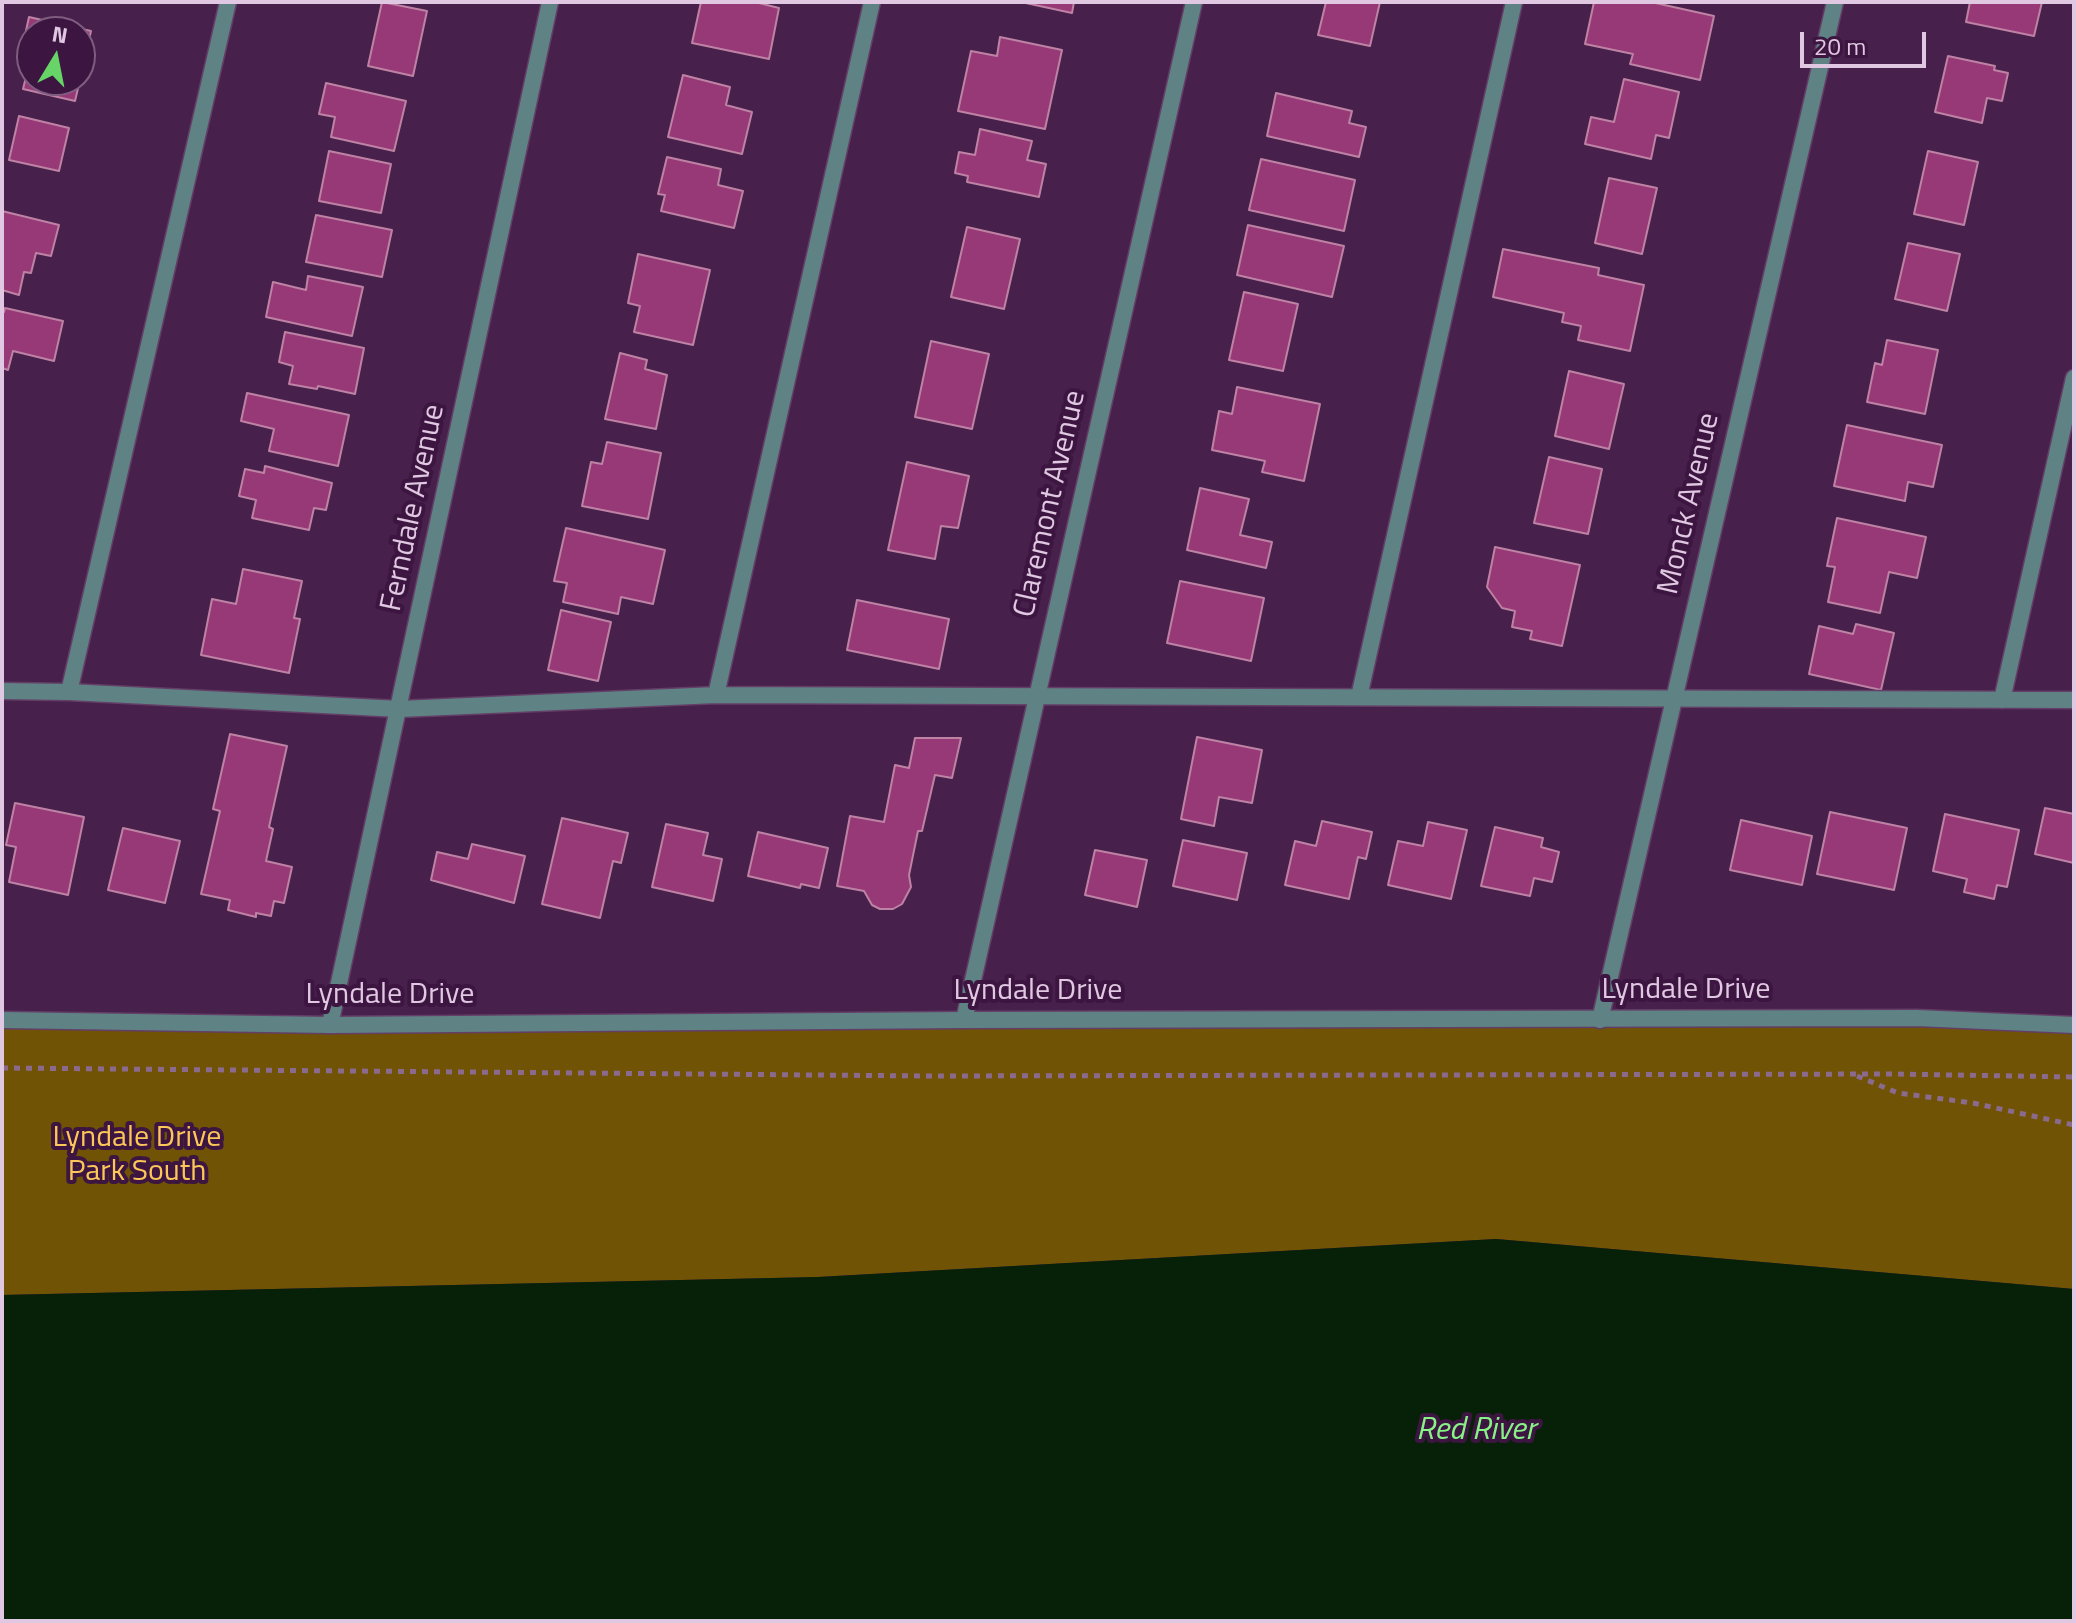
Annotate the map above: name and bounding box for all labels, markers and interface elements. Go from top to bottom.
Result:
north arrow [16,16,96,96]
text: N [49,16,70,52]
scale bar [1804,16,1930,66]
text: 20 m [1814,28,1866,64]
street label: Claremont Avenue [1007,387,1095,621]
street label: Ferndale Avenue [375,401,453,615]
street label: Monck Avenue [1652,410,1728,598]
street label: Lyndale Drive [1602,973,1770,1009]
street label: Lyndale Drive [954,974,1122,1010]
street label: Lyndale Drive [306,978,474,1014]
park label: Lyndale Drive Park South [53,1121,221,1192]
water label: Red River [1416,1412,1536,1450]

